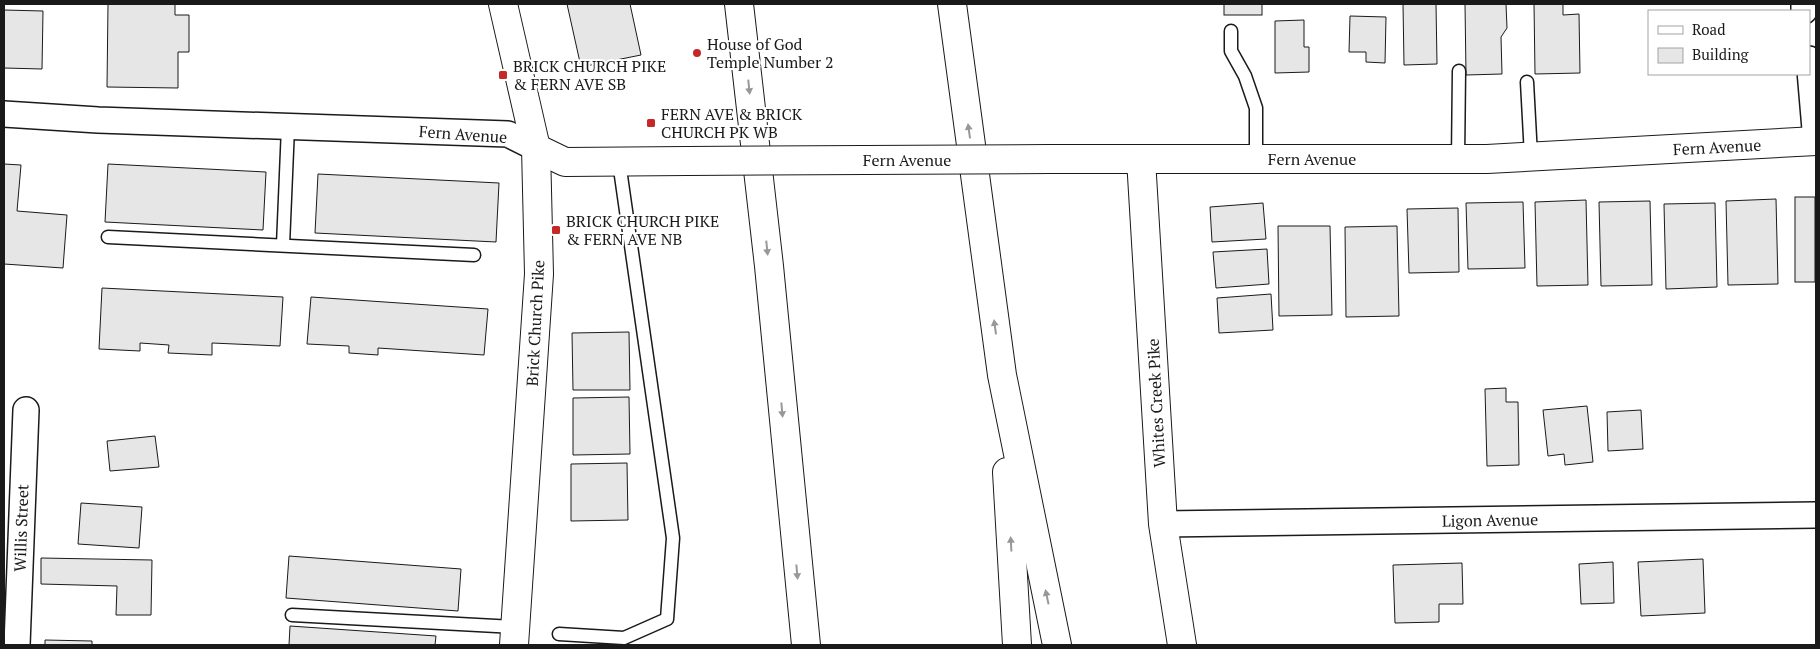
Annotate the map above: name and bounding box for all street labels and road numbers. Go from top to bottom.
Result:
street label: Fern Avenue [418,120,508,148]
street label: Fern Avenue [1672,134,1762,160]
street label: Fern Avenue [1268,148,1356,170]
street label: Fern Avenue [863,149,951,171]
street label: Brick Church Pike [521,259,549,387]
street label: Whites Creek Pike [1142,338,1170,468]
street label: Willis Street [8,484,34,572]
street label: Ligon Avenue [1442,508,1538,532]

